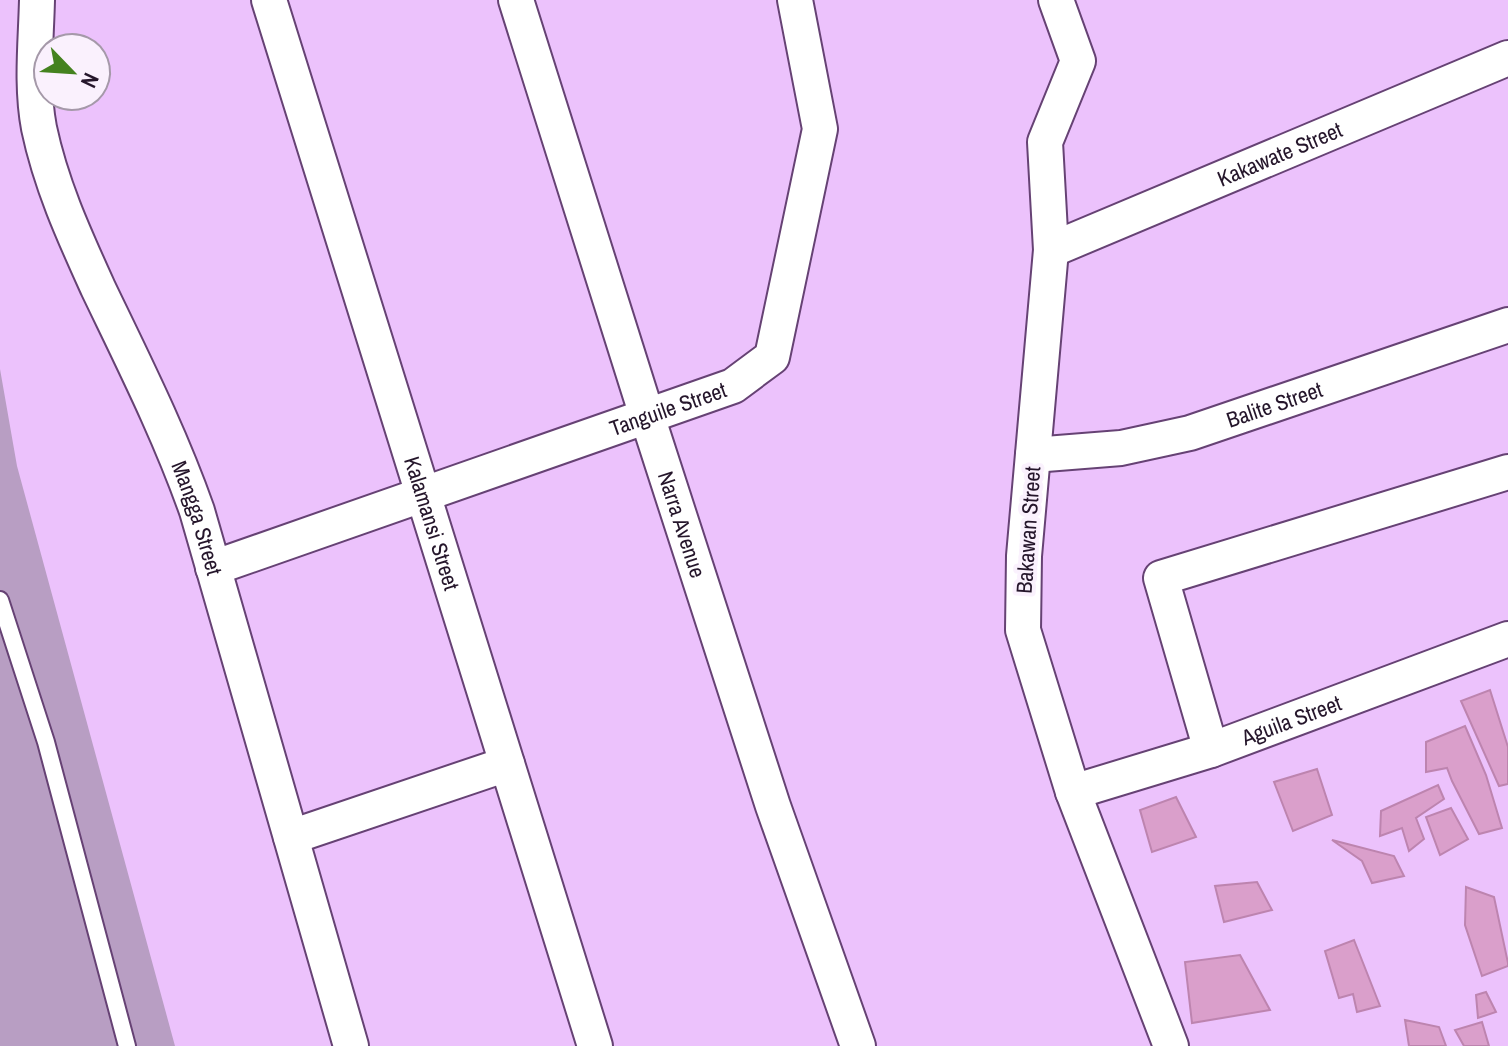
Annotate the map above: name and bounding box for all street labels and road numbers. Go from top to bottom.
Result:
street label: Kakawate Street [1213,114,1347,193]
street label: Tanguile Street [605,374,730,443]
street label: Balite Street [1222,374,1326,435]
street label: Kalamansi Street [397,453,467,594]
street label: Mangga Street [164,456,230,579]
street label: Bakawan Street [1009,465,1047,595]
street label: Narra Avenue [651,467,713,581]
street label: Aguila Street [1236,688,1346,753]

